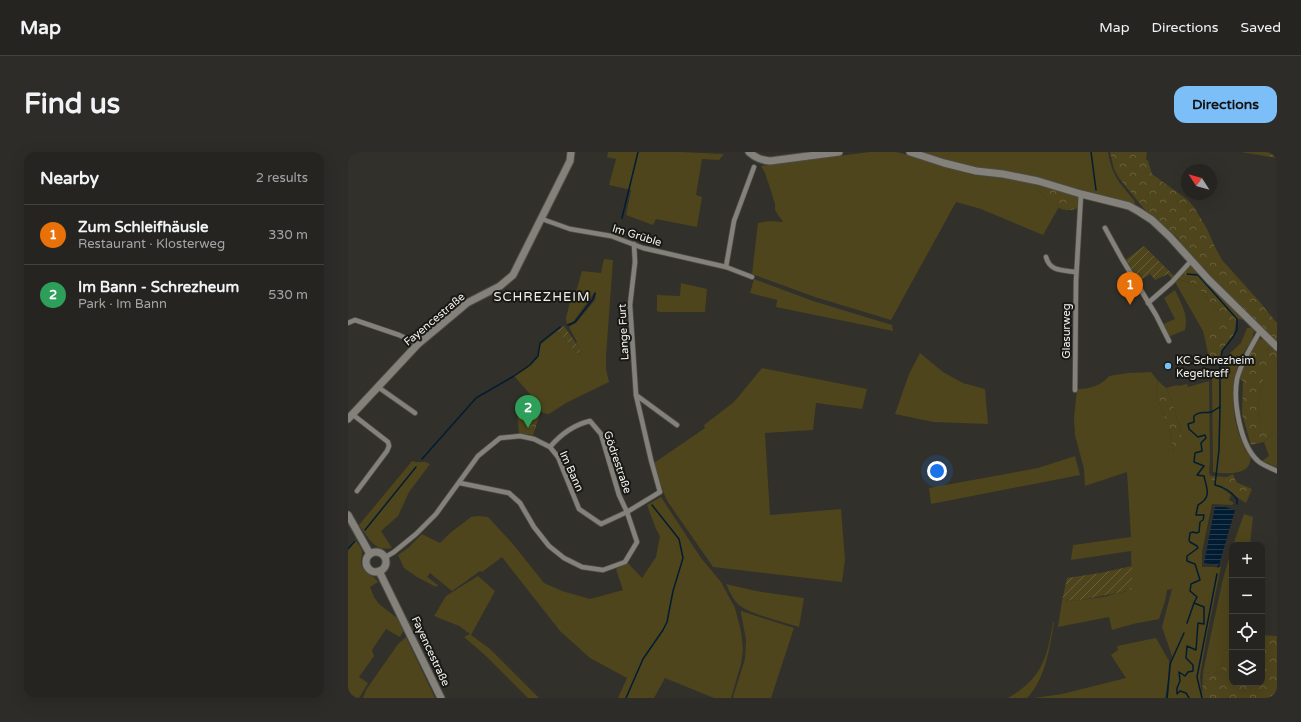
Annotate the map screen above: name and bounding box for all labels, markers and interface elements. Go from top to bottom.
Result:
text: Map [20,17,61,39]
text: Map [1099,19,1130,36]
text: Directions [1152,19,1219,36]
text: Saved [1241,19,1281,36]
button: Directions [1174,86,1277,123]
text: Find us [24,87,120,121]
north arrow [1181,164,1217,200]
text: Nearby [40,168,99,189]
text: 2 results [256,170,308,186]
text: Zum Schleifhäusle [78,218,209,236]
street label: Im Grüble [611,222,663,249]
text: 1 [49,227,57,243]
text: 330 m [268,227,308,243]
text: Restaurant · Klosterweg [78,236,225,252]
pin: 1 [1117,272,1143,305]
text: Im Bann - Schrezheum [78,278,239,296]
text: 2 [49,287,57,303]
text: 530 m [268,287,308,303]
district label: SCHREZHEIM [493,289,591,305]
street label: Fayencestraße [401,290,467,349]
text: Park · Im Bann [78,296,167,312]
street label: Lange Furt [616,303,631,361]
street label: Glasurweg [1060,303,1073,359]
place label: KC Schrezheim Kegeltreff [1176,354,1254,380]
marker: KC Schrezheim Kegeltreff [1163,361,1173,371]
pin: 2 [515,395,541,428]
street label: Gödrestraße [601,429,634,495]
street label: Im Bann [557,449,586,494]
your location [927,461,947,481]
map controls [1229,542,1265,686]
button: + [1229,542,1265,578]
button: − [1229,578,1265,614]
street label: Fayencestraße [409,614,452,688]
button: locate [1229,614,1265,650]
button: layers [1229,650,1265,686]

